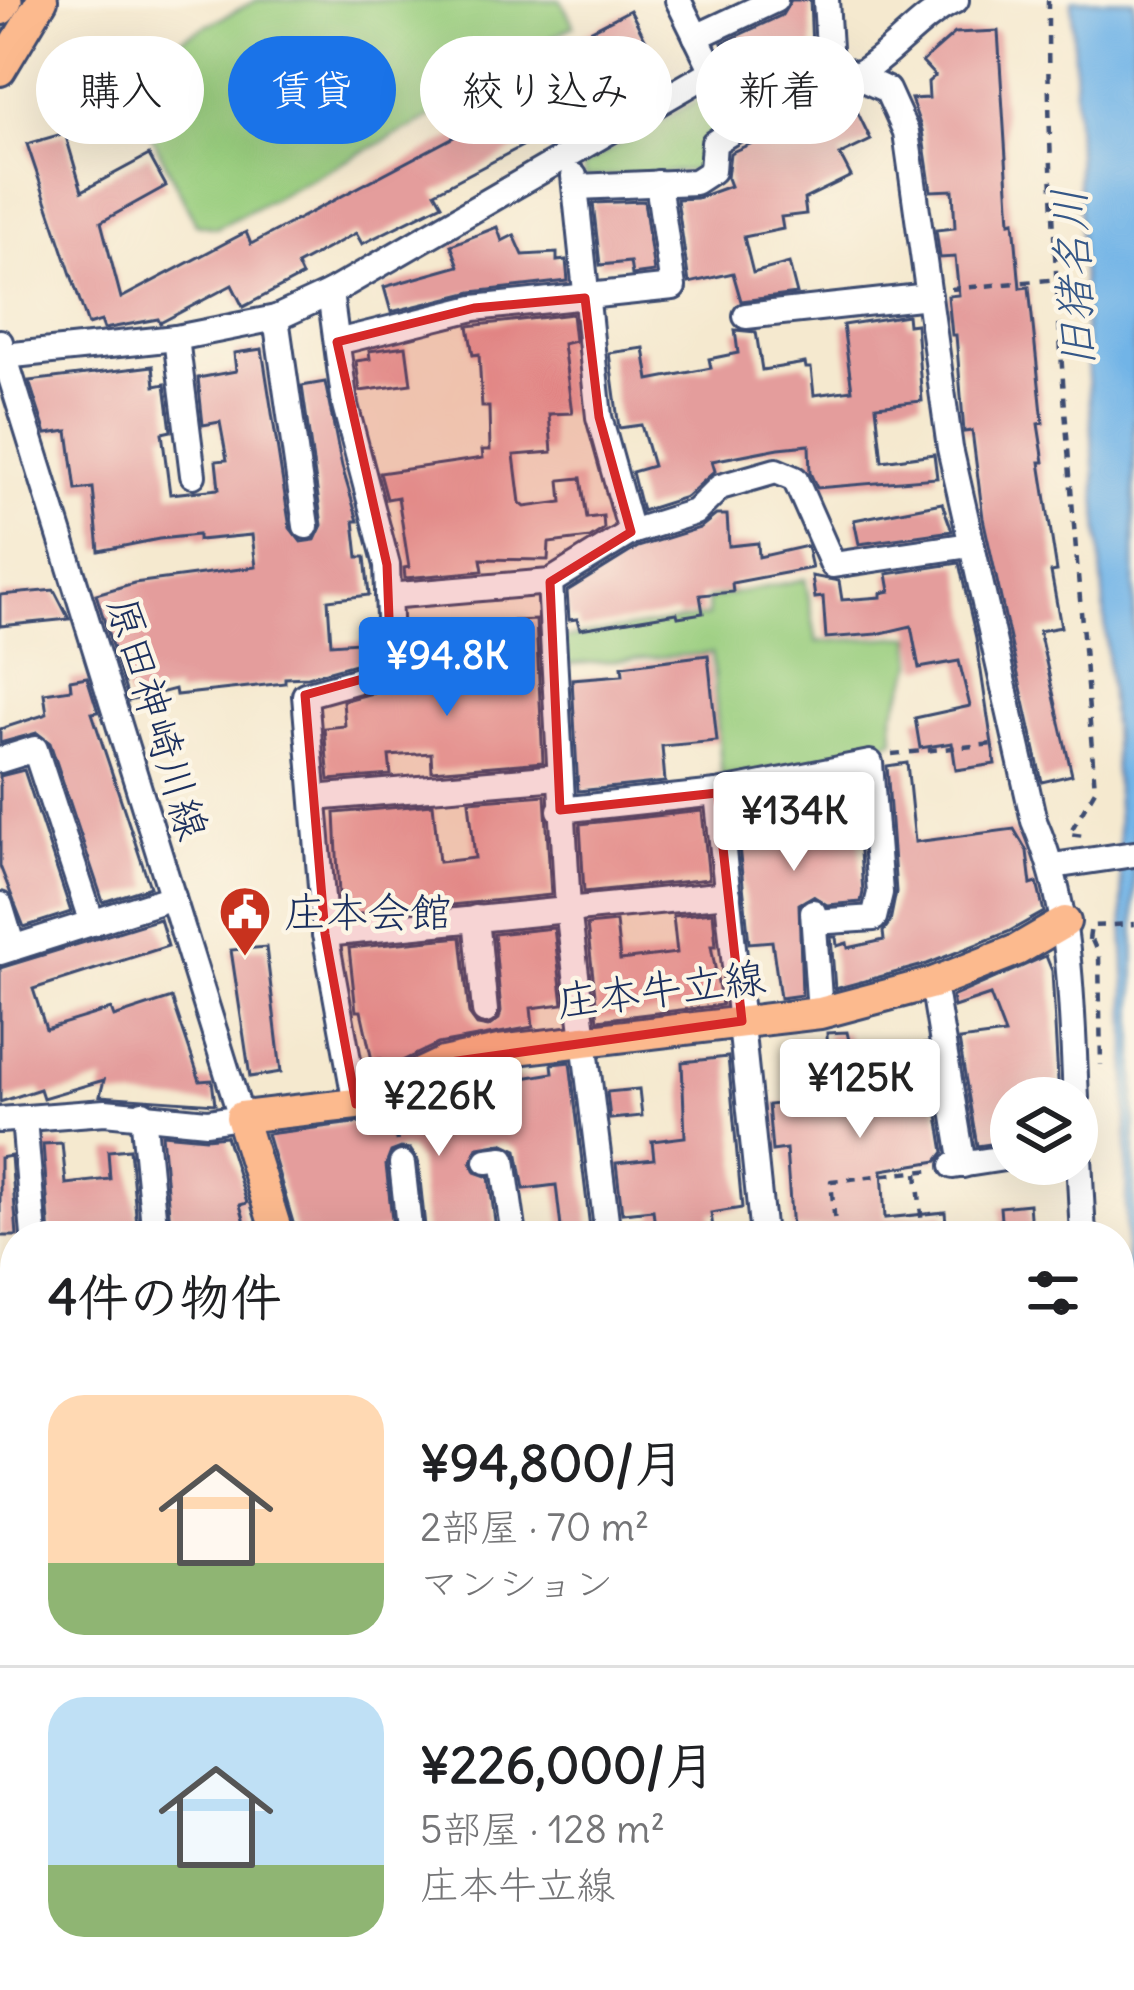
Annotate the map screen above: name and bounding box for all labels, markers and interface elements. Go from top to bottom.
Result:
chip: 購入 [36,36,204,144]
chip: 賃貸 [228,36,396,144]
chip: 絞り込み [420,36,672,144]
chip: 新着 [696,36,864,144]
water label: 旧猪名川 [1040,187,1106,369]
street label: 原田神崎川線 [96,590,220,846]
pin: ¥94.8K [349,617,545,719]
text: ¥94.8K [386,631,508,680]
pin: ¥134K [710,772,878,874]
text: ¥134K [740,786,848,835]
public building icon: 庄本会館 [217,884,273,958]
place label: 庄本会館 [284,886,452,938]
street label: 庄本牛立線 [554,950,768,1028]
pin: ¥125K [776,1039,944,1141]
text: ¥125K [807,1053,913,1102]
pin: ¥226K [355,1057,523,1159]
text: ¥226K [383,1071,495,1120]
map controls [990,1077,1098,1185]
button: layers [990,1077,1098,1185]
icon: filters [1020,1260,1086,1326]
text: 4件の物件 [48,1265,281,1329]
text: ¥94,800/月 [420,1431,685,1495]
icon: home [144,1443,288,1587]
text: 2部屋 · 70 m² [420,1503,649,1552]
text: マンション [420,1559,613,1608]
text: ¥226,000/月 [420,1733,716,1797]
icon: home [144,1745,288,1889]
text: 5部屋 · 128 m² [420,1805,665,1854]
text: 庄本牛立線 [420,1861,615,1910]

